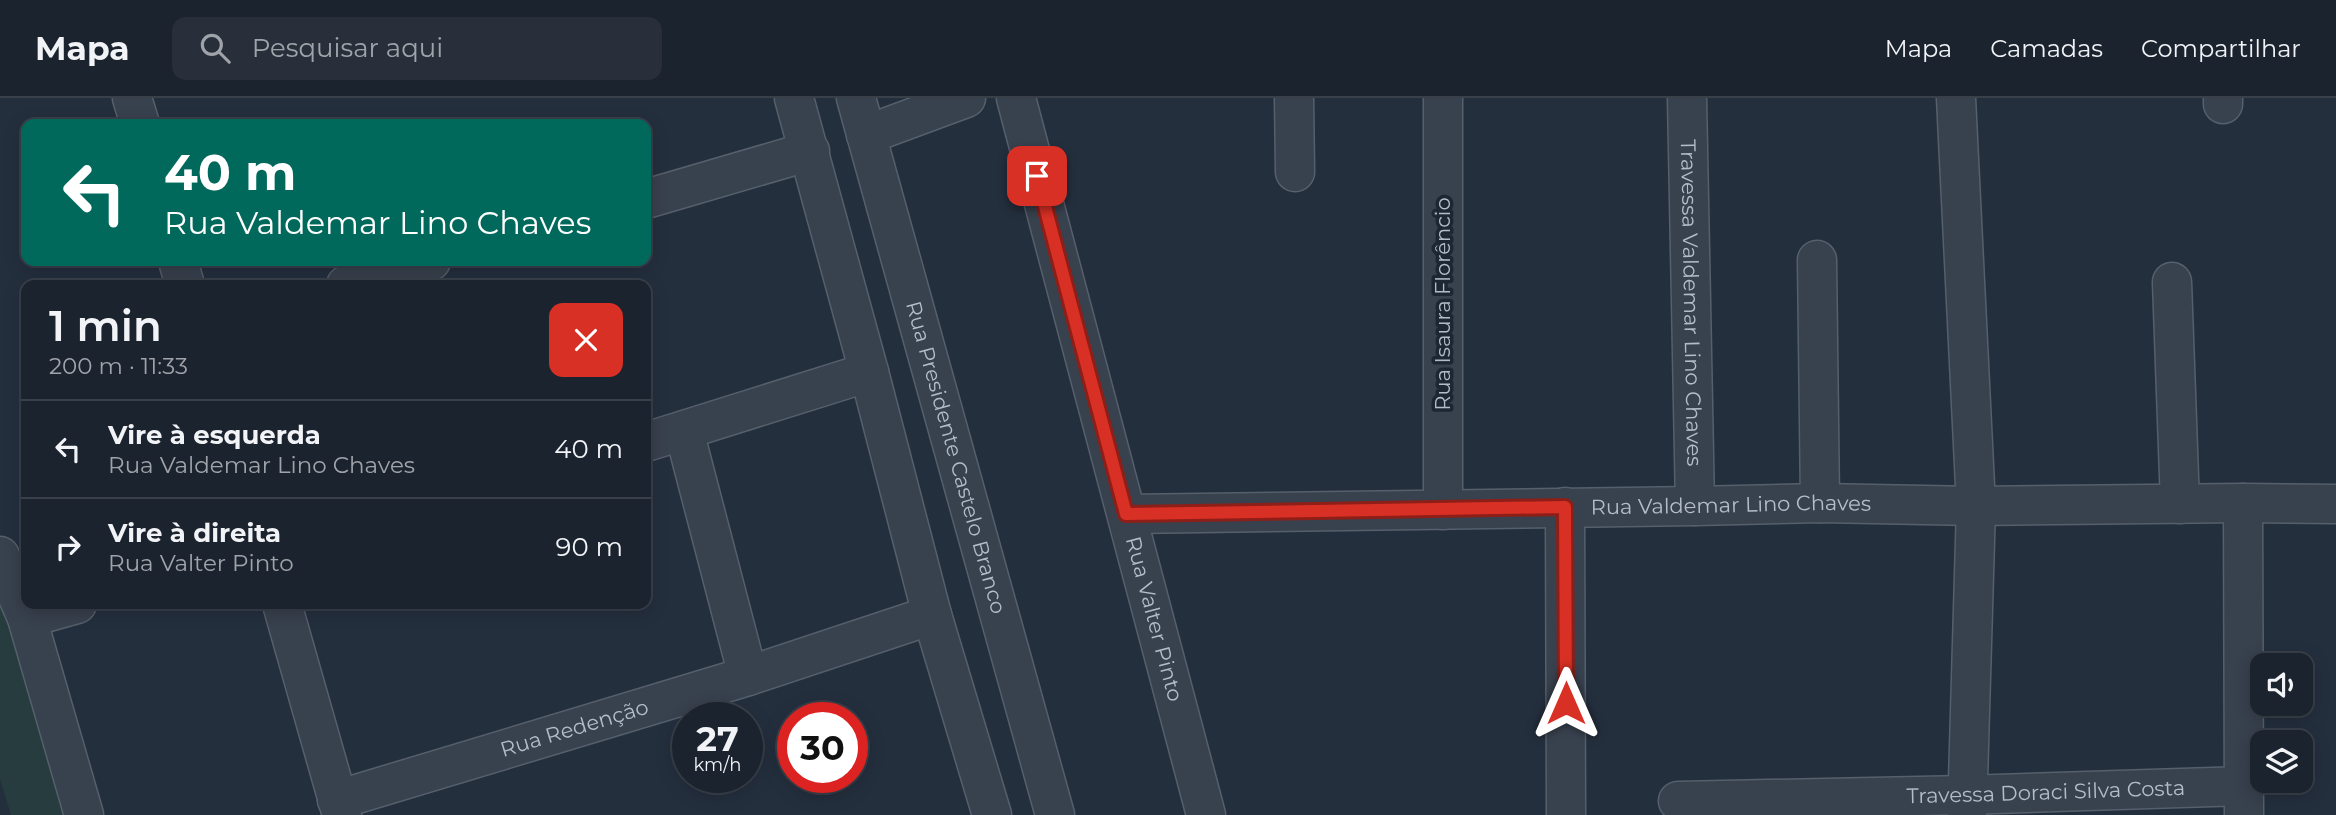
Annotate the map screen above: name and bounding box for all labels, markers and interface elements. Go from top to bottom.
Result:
search box [172,17,662,80]
text: Mapa [35,28,130,68]
icon: search [196,29,234,67]
text: Pesquisar aqui [252,32,443,64]
text: Mapa [1885,34,1952,63]
text: Camadas [1990,34,2103,63]
text: Compartilhar [2141,34,2301,63]
street label: Travessa Valdemar Lino Chaves [1676,139,1707,467]
text: 40 m [164,143,296,202]
pin [1007,146,1067,206]
icon: left [49,147,140,238]
icon: arrive [1018,157,1056,195]
street label: Rua Isaura Florêncio [1430,197,1455,411]
text: Rua Valdemar Lino Chaves [164,203,591,242]
street label: Rua Presidente Castelo Branco [901,298,1012,616]
text: 1 min [49,300,162,352]
button: close [549,303,623,377]
text: 200 m · 11:33 [49,352,188,380]
text: Vire à esquerda [108,419,321,451]
icon: left [49,430,87,468]
text: 40 m [554,433,623,465]
text: Rua Valdemar Lino Chaves [108,451,415,479]
street label: Rua Valdemar Lino Chaves [1590,490,1871,519]
text: Vire à direita [108,517,281,549]
icon: right [49,528,87,566]
text: 90 m [556,531,623,563]
street label: Rua Valter Pinto [1121,534,1188,704]
text: Rua Valter Pinto [108,549,294,577]
map controls [2250,653,2313,793]
button: sound [2250,653,2313,716]
position arrow [1529,666,1603,740]
street label: Rua Redenção [497,694,651,762]
speed limit sign: 30 [777,702,868,793]
text: 27 [696,717,739,760]
button: layers [2250,730,2313,793]
text: km/h [693,754,742,776]
street label: Travessa Doraci Silva Costa [1906,775,2185,808]

